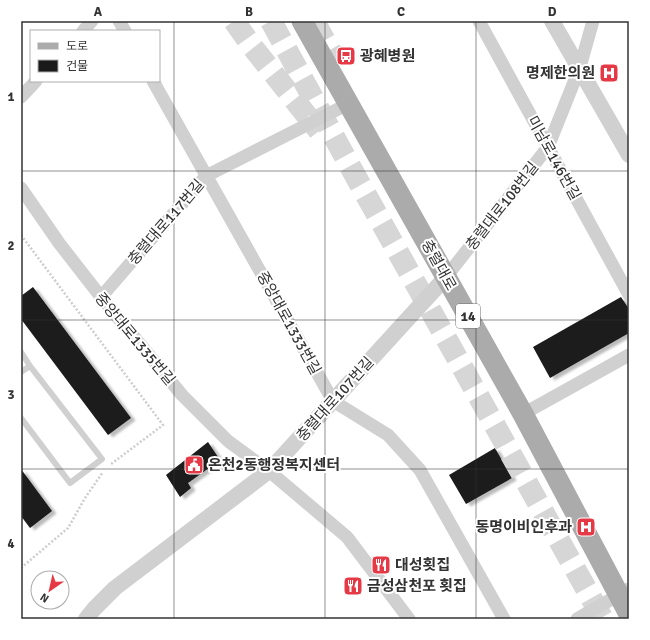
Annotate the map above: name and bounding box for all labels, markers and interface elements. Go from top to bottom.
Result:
text: A [94,4,103,20]
text: B [245,4,253,20]
text: C [397,4,405,20]
text: D [548,4,557,20]
legend [30,30,160,82]
text: 도로 [66,39,88,54]
bus stop icon: 광혜병원 [335,45,357,67]
place label: 광혜병원 [360,47,415,65]
text: 건물 [66,59,88,74]
hospital icon: 명제한의원 [598,62,620,84]
place label: 명제한의원 [526,64,595,82]
text: 1 [7,89,15,105]
street label: 미남로146번길 [524,113,584,203]
street label: 충렬대로108번길 [462,158,542,254]
street label: 충렬대로117번길 [124,176,208,268]
street label: 충렬대로 [418,236,460,294]
text: 2 [7,238,15,254]
street label: 중앙대로1333번길 [253,268,325,378]
street label: 중앙대로1335번길 [91,289,179,389]
road number: 14 [456,304,480,328]
street label: 충렬대로107번길 [292,353,378,445]
text: 3 [7,387,15,403]
public building icon: 온천2동행정복지센터 [183,454,205,476]
place label: 온천2동행정복지센터 [208,456,340,474]
hospital icon: 동명이비인후과 [575,516,597,538]
place label: 동명이비인후과 [475,518,572,536]
text: 4 [7,536,15,552]
restaurant icon: 대성횟집 [370,554,392,576]
place label: 대성횟집 [395,556,450,574]
north arrow [30,570,70,610]
restaurant icon: 금성삼천포 횟집 [342,575,364,597]
place label: 금성삼천포 횟집 [367,577,467,595]
text: N [38,590,51,605]

